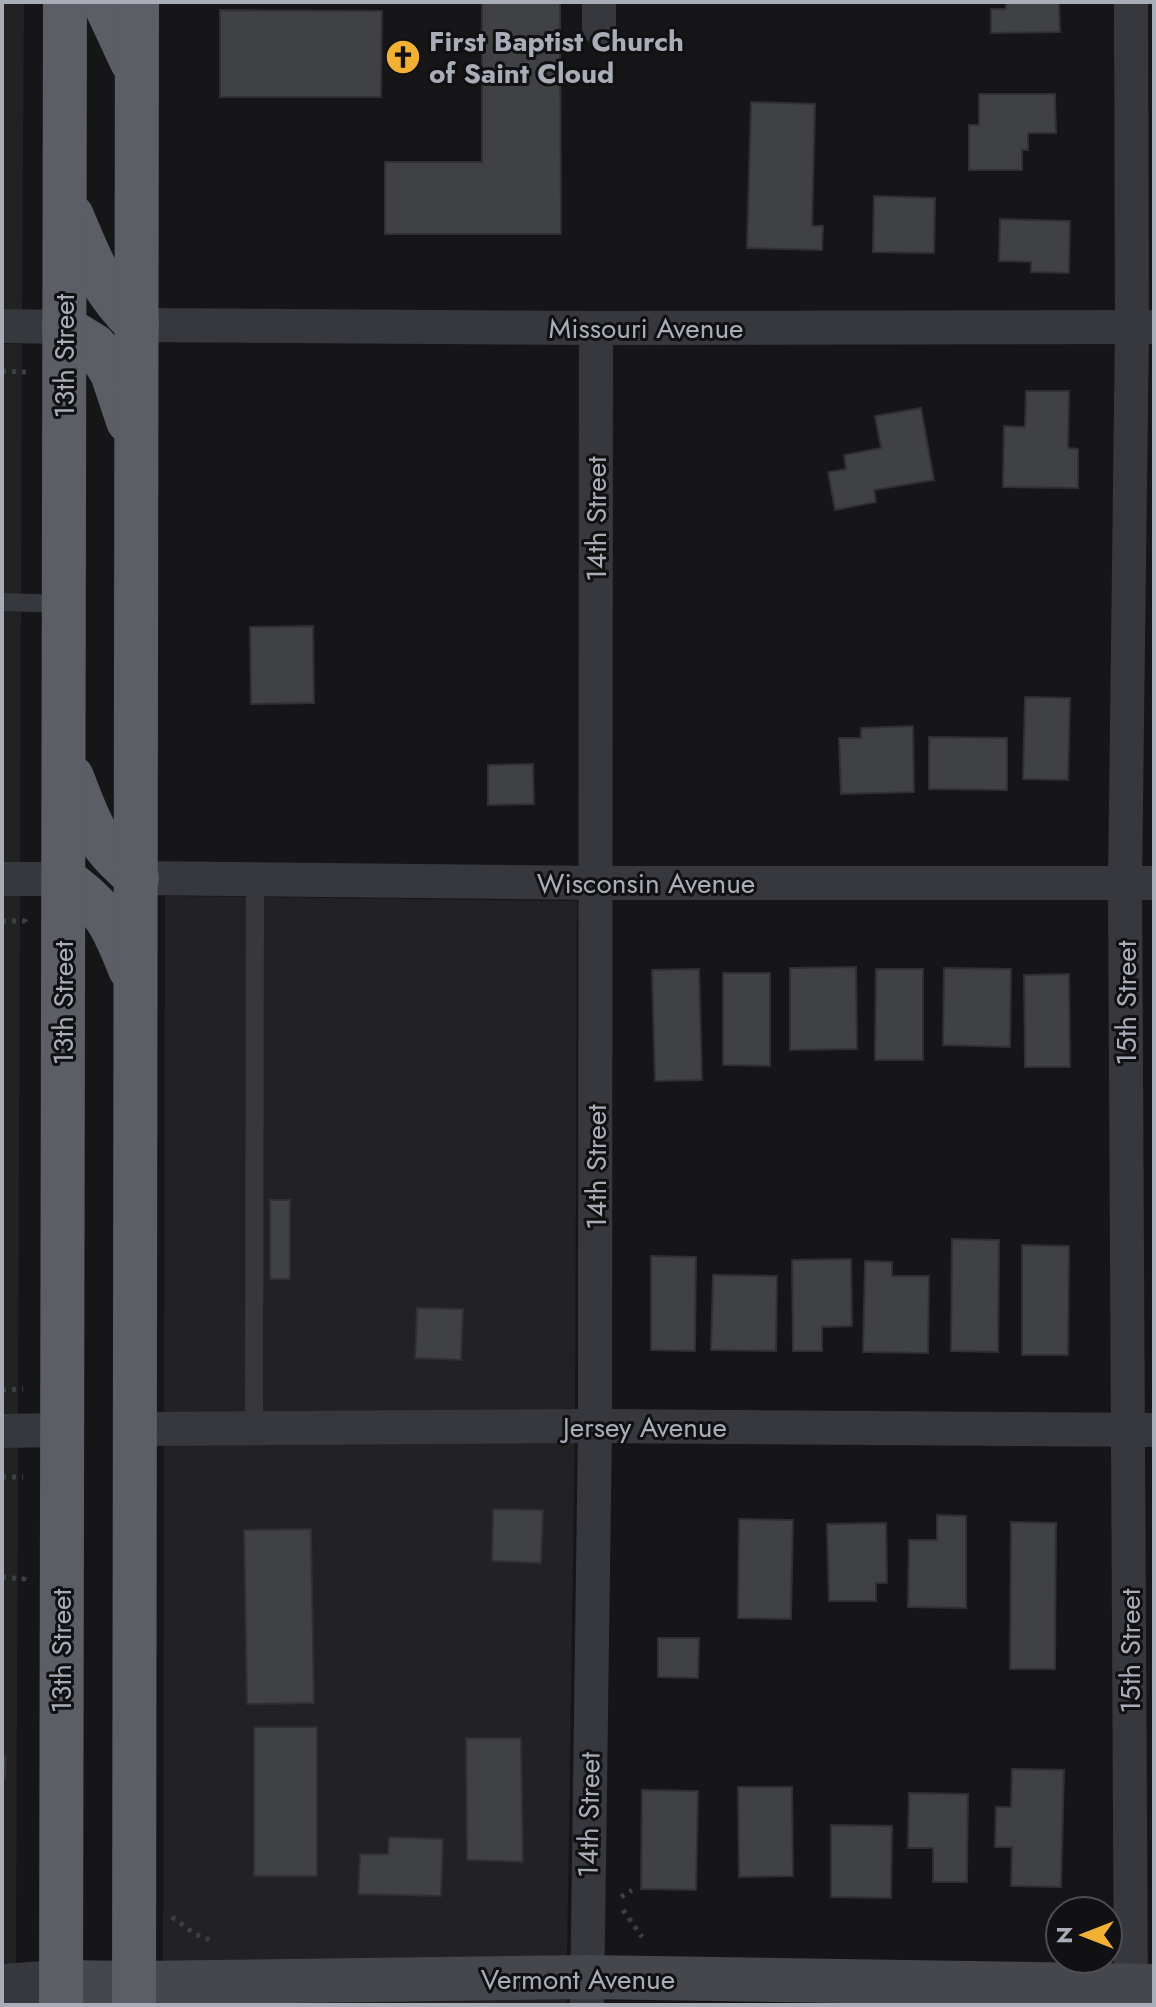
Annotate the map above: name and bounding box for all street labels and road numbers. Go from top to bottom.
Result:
street label: 13th Street [44,293,85,418]
street label: Missouri Avenue [548,308,744,349]
street label: 14th Street [576,456,617,582]
street label: Wisconsin Avenue [537,863,755,904]
street label: 13th Street [43,940,84,1065]
street label: 15th Street [1106,940,1147,1066]
street label: 14th Street [576,1104,617,1230]
street label: Jersey Avenue [559,1407,727,1448]
street label: 13th Street [41,1588,82,1713]
street label: 15th Street [1110,1588,1151,1714]
street label: 14th Street [567,1752,611,1878]
street label: Vermont Avenue [481,1959,675,2000]

